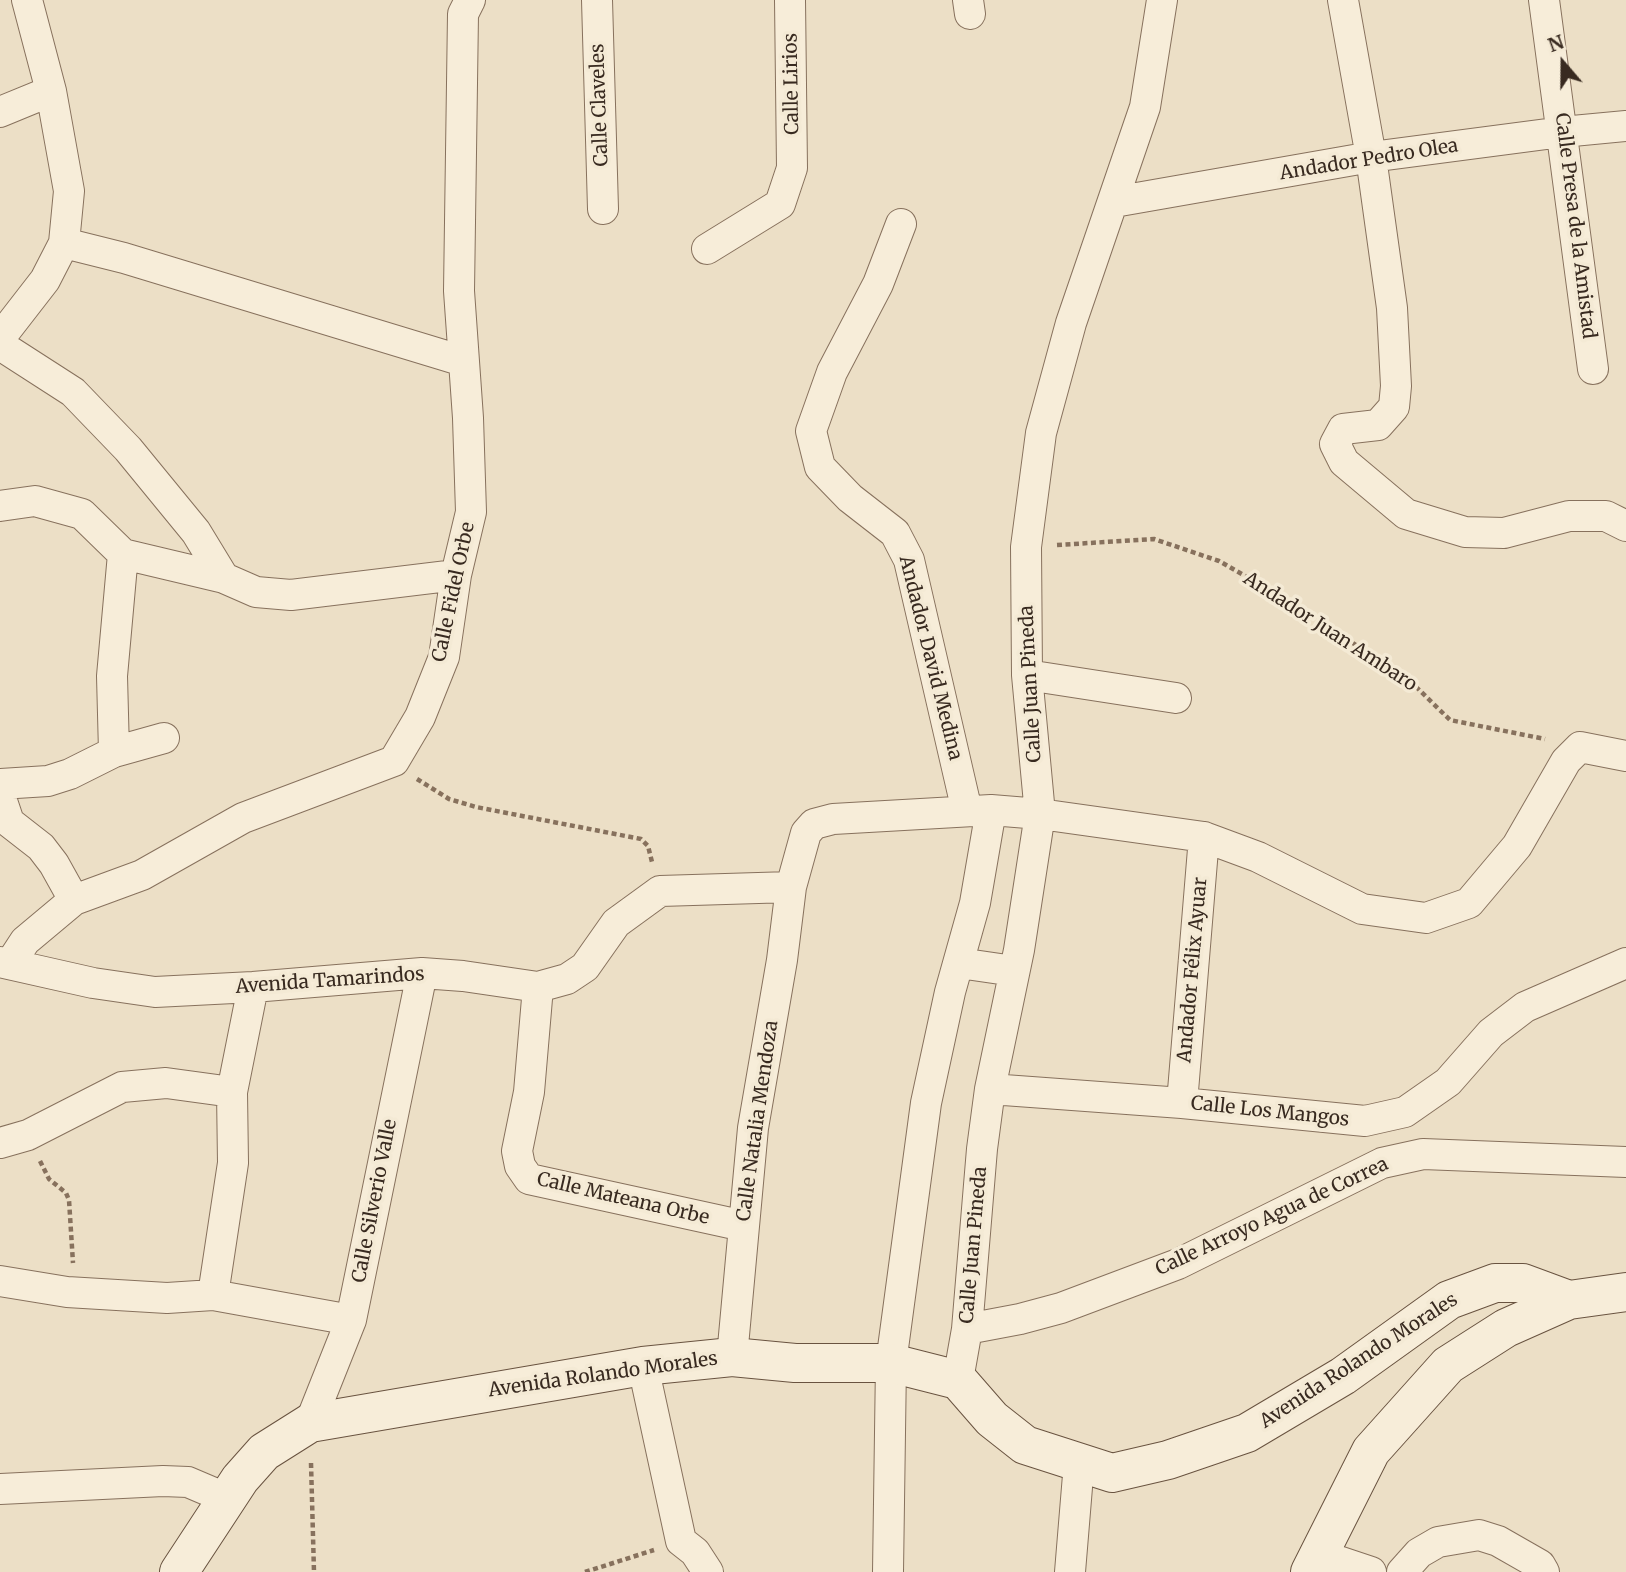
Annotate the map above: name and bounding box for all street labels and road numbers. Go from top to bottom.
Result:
street label: Calle Lirios [780,33,804,135]
street label: Calle Claveles [586,43,614,167]
street label: Calle Presa de la Amistad [1550,112,1600,340]
street label: Andador Pedro Olea [1278,135,1460,185]
street label: Calle Fidel Orbe [428,520,480,664]
street label: Andador David Medina [894,553,966,763]
street label: Andador Juan Ambaro [1239,567,1421,697]
street label: Calle Juan Pineda [1015,605,1047,763]
street label: Andador Félix Ayuar [1174,876,1212,1064]
street label: Avenida Tamarindos [235,963,425,999]
street label: Calle Natalia Mendoza [733,1019,783,1223]
street label: Calle Los Mangos [1190,1092,1350,1132]
street label: Calle Silverio Valle [348,1117,402,1285]
street label: Calle Arroyo Agua de Correa [1152,1153,1392,1281]
street label: Calle Juan Pineda [956,1166,992,1324]
street label: Calle Mateana Orbe [535,1168,711,1230]
street label: Avenida Rolando Morales [1256,1289,1462,1433]
street label: Avenida Rolando Morales [487,1348,719,1402]

